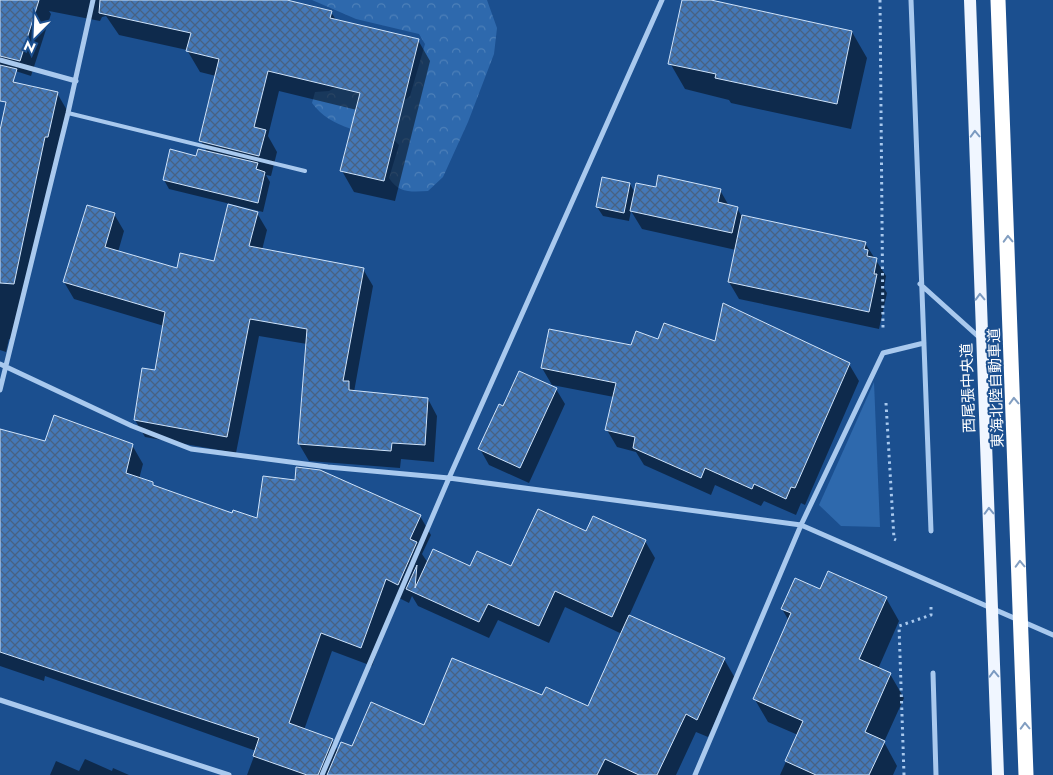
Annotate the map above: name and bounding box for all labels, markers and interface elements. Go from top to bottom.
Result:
north arrow [10,10,60,60]
text: N [21,35,39,58]
one-way arrow [969,130,980,138]
one-way arrow [1002,235,1013,243]
one-way arrow [975,292,986,300]
street label: 東海北陸自動車道 [983,328,1009,448]
street label: 西尾張中央道 [955,343,981,433]
one-way arrow [1009,397,1019,405]
one-way arrow [983,507,994,515]
one-way arrow [1015,560,1026,568]
one-way arrow [989,670,1000,678]
one-way arrow [1020,722,1030,730]

